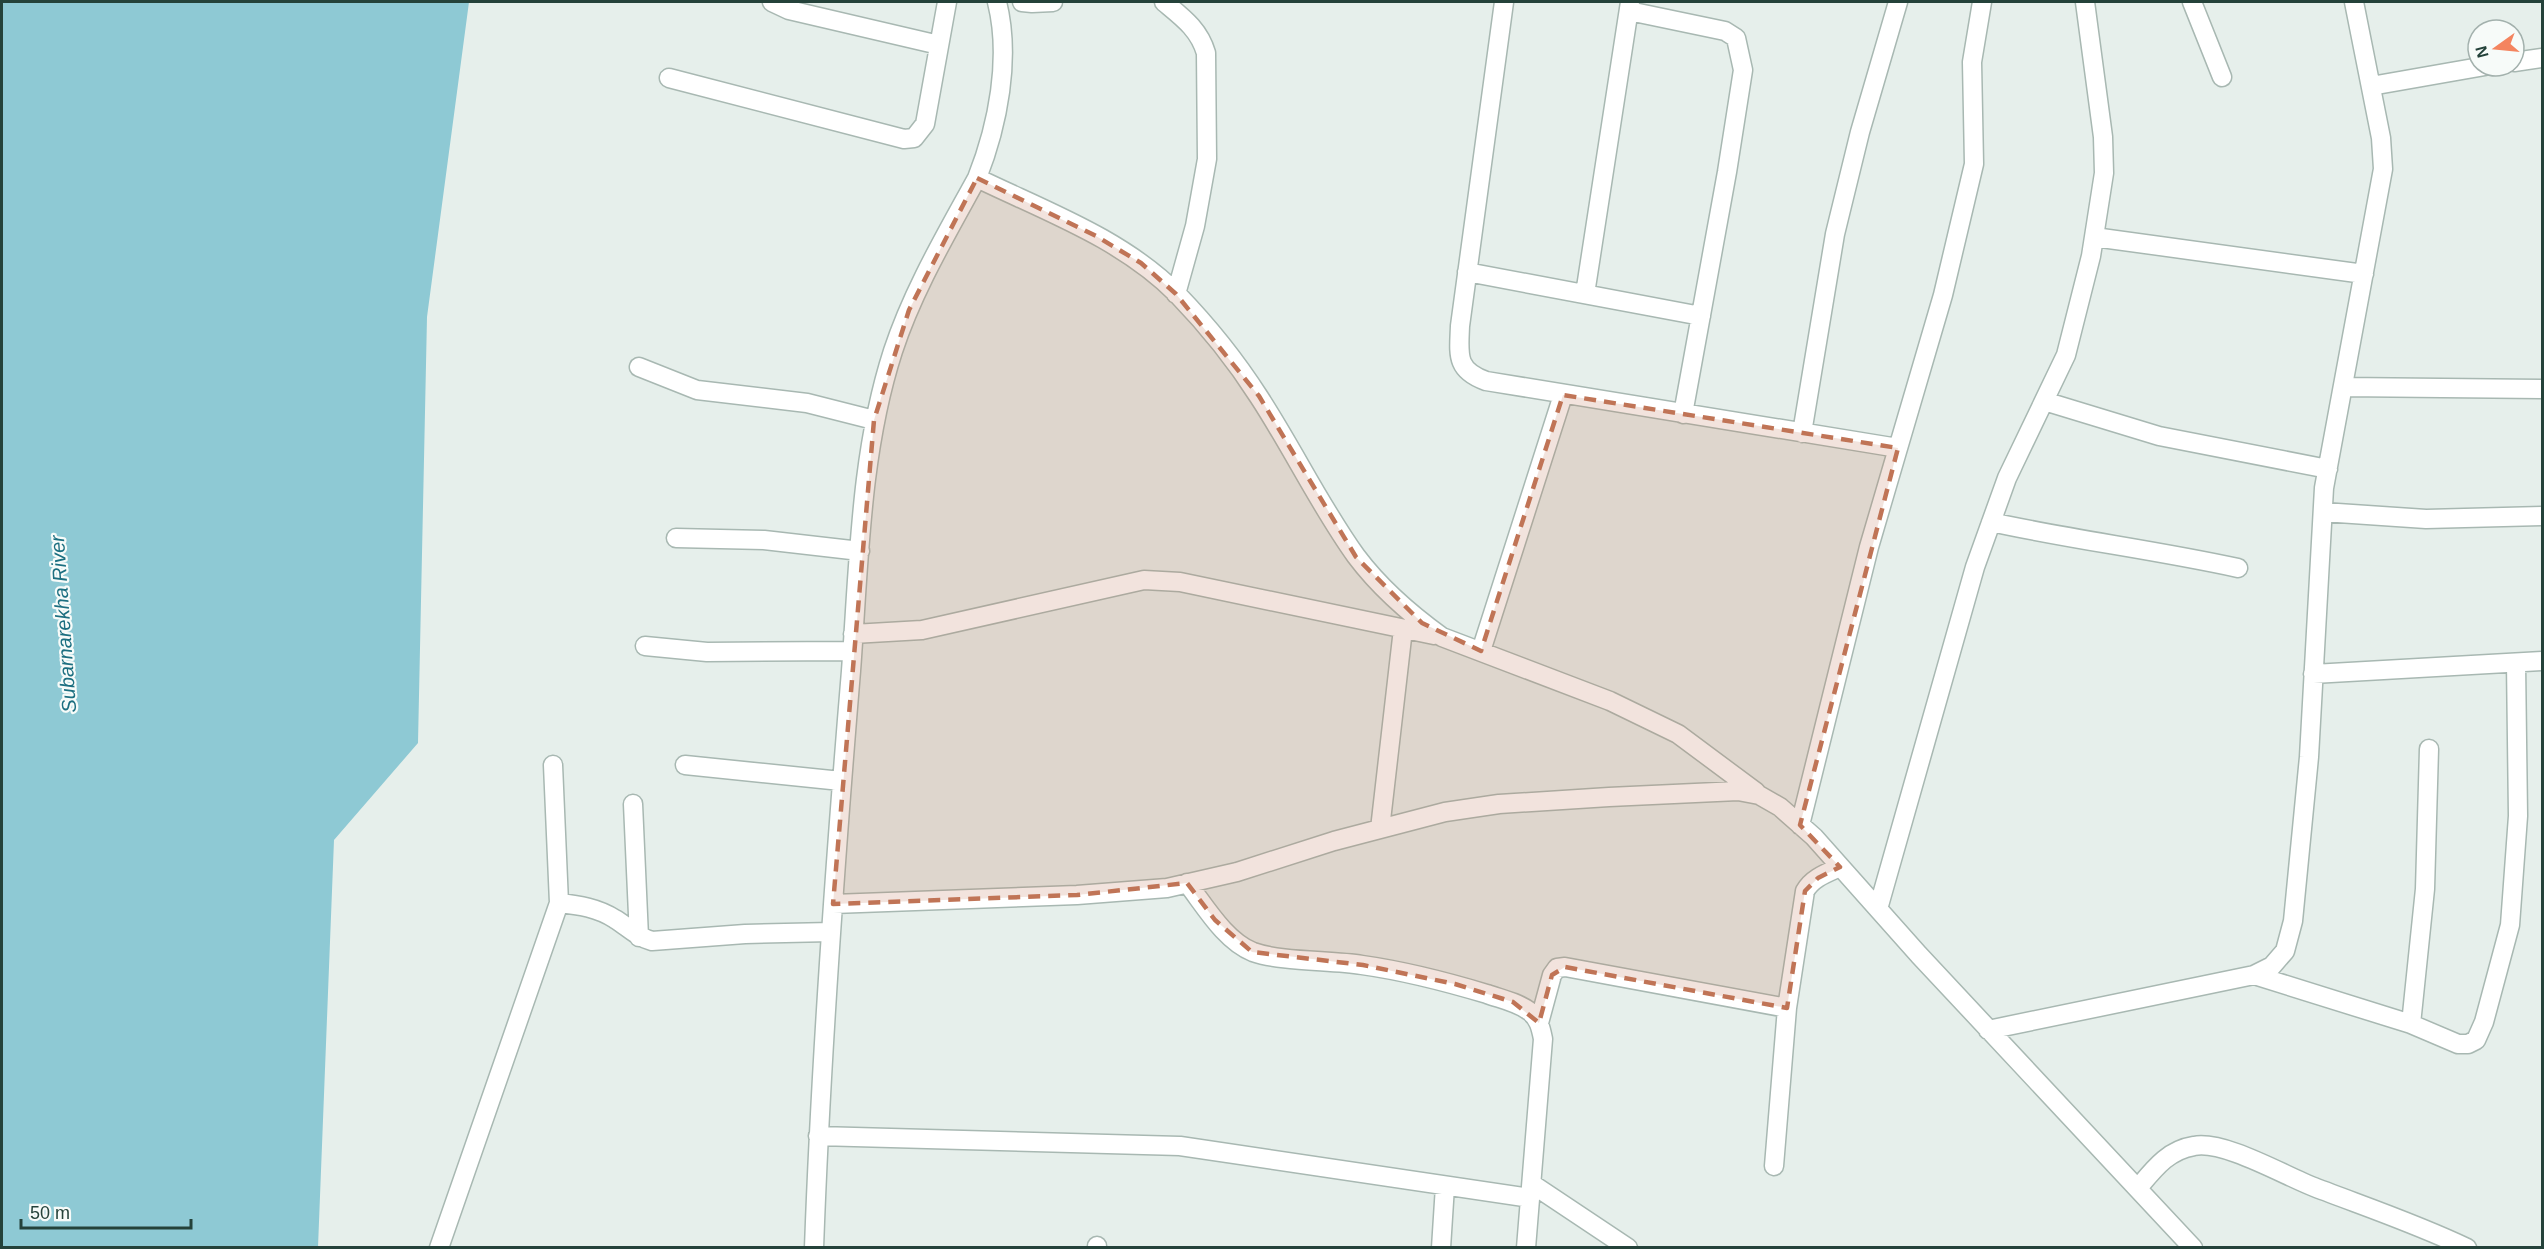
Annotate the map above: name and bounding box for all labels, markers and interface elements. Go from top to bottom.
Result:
north arrow [2466,18,2526,78]
text: N [2472,44,2492,60]
water label: Subarnarekha River [46,533,80,713]
scale bar [21,1192,190,1230]
text: 50 m [30,1203,70,1223]

